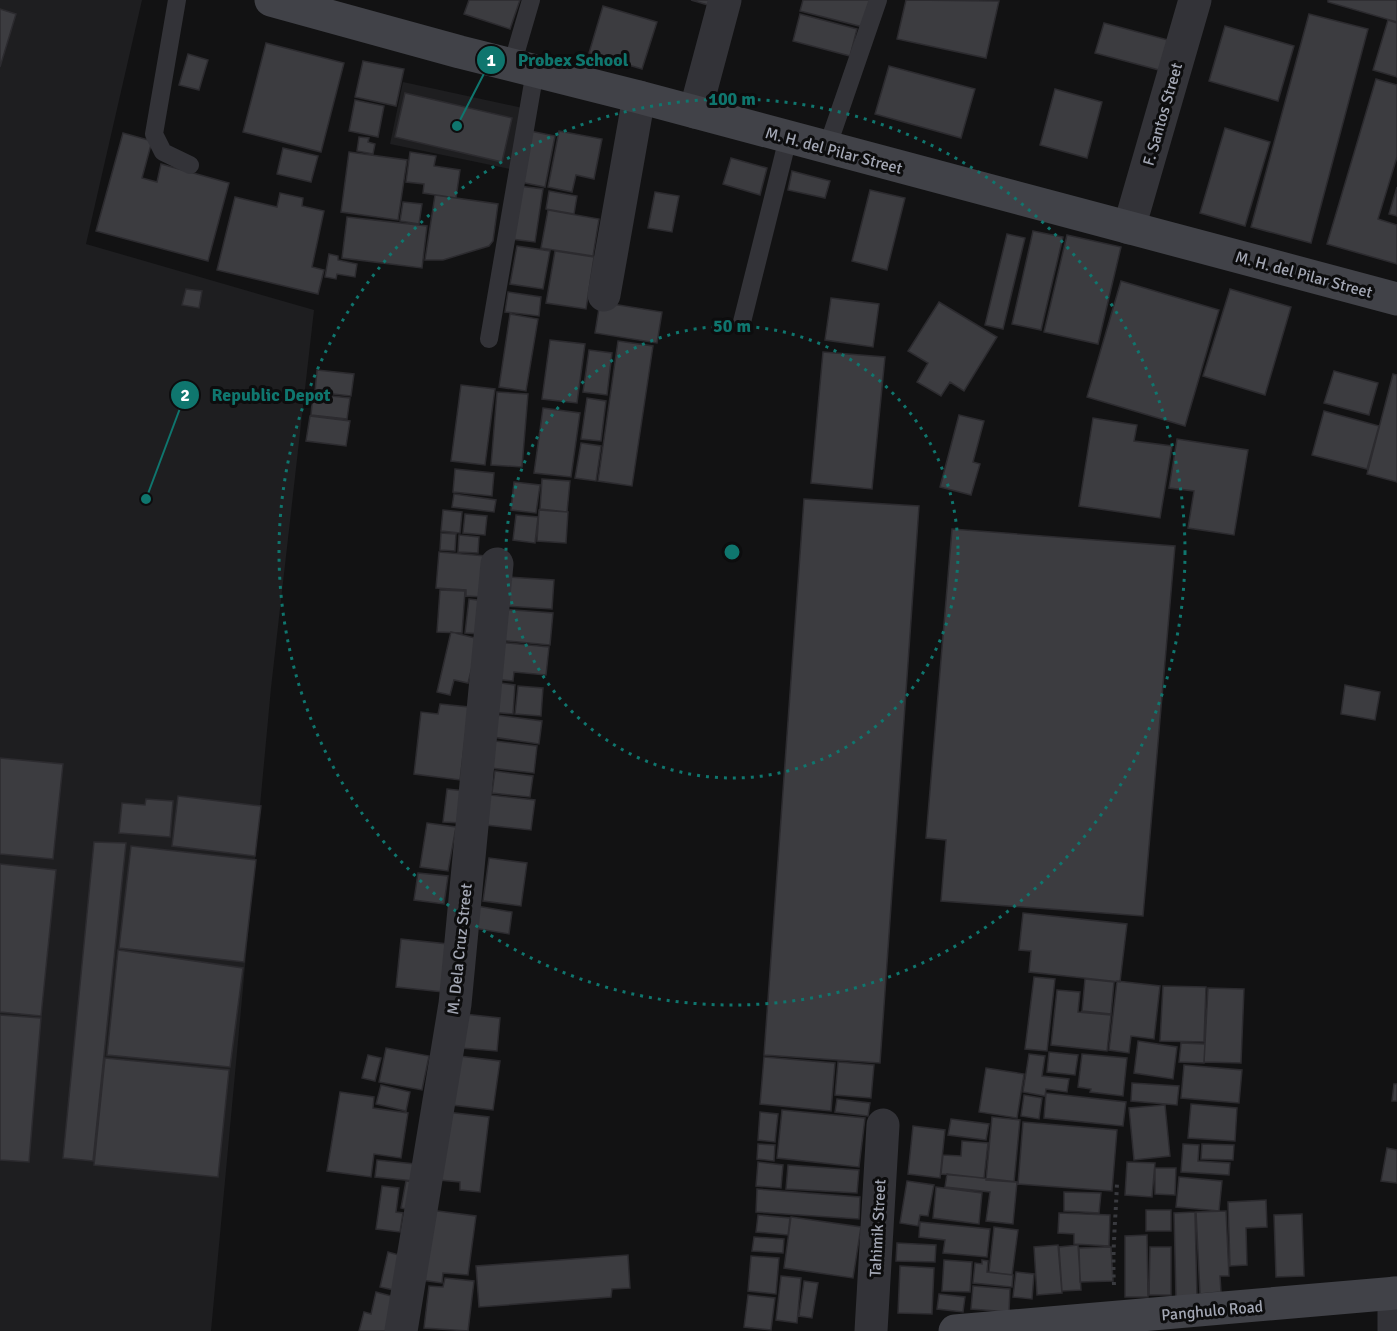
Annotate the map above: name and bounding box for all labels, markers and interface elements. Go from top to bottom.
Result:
callout: Probex School [476,42,641,78]
text: 1 [486,49,496,71]
text: Probex School [518,49,629,71]
street label: F. Santos Street [1139,60,1187,168]
text: 100 m [708,88,756,110]
street label: M. H. del Pilar Street [763,123,905,179]
street label: M. H. del Pilar Street [1233,247,1375,303]
text: 50 m [713,315,751,337]
callout: Republic Depot [170,377,342,413]
text: 2 [180,384,190,406]
text: Republic Depot [212,384,331,406]
centre of rings [722,542,742,562]
street label: M. Dela Cruz Street [443,882,477,1016]
street label: Tahimik Street [865,1178,891,1278]
street label: Panghulo Road [1160,1297,1264,1325]

